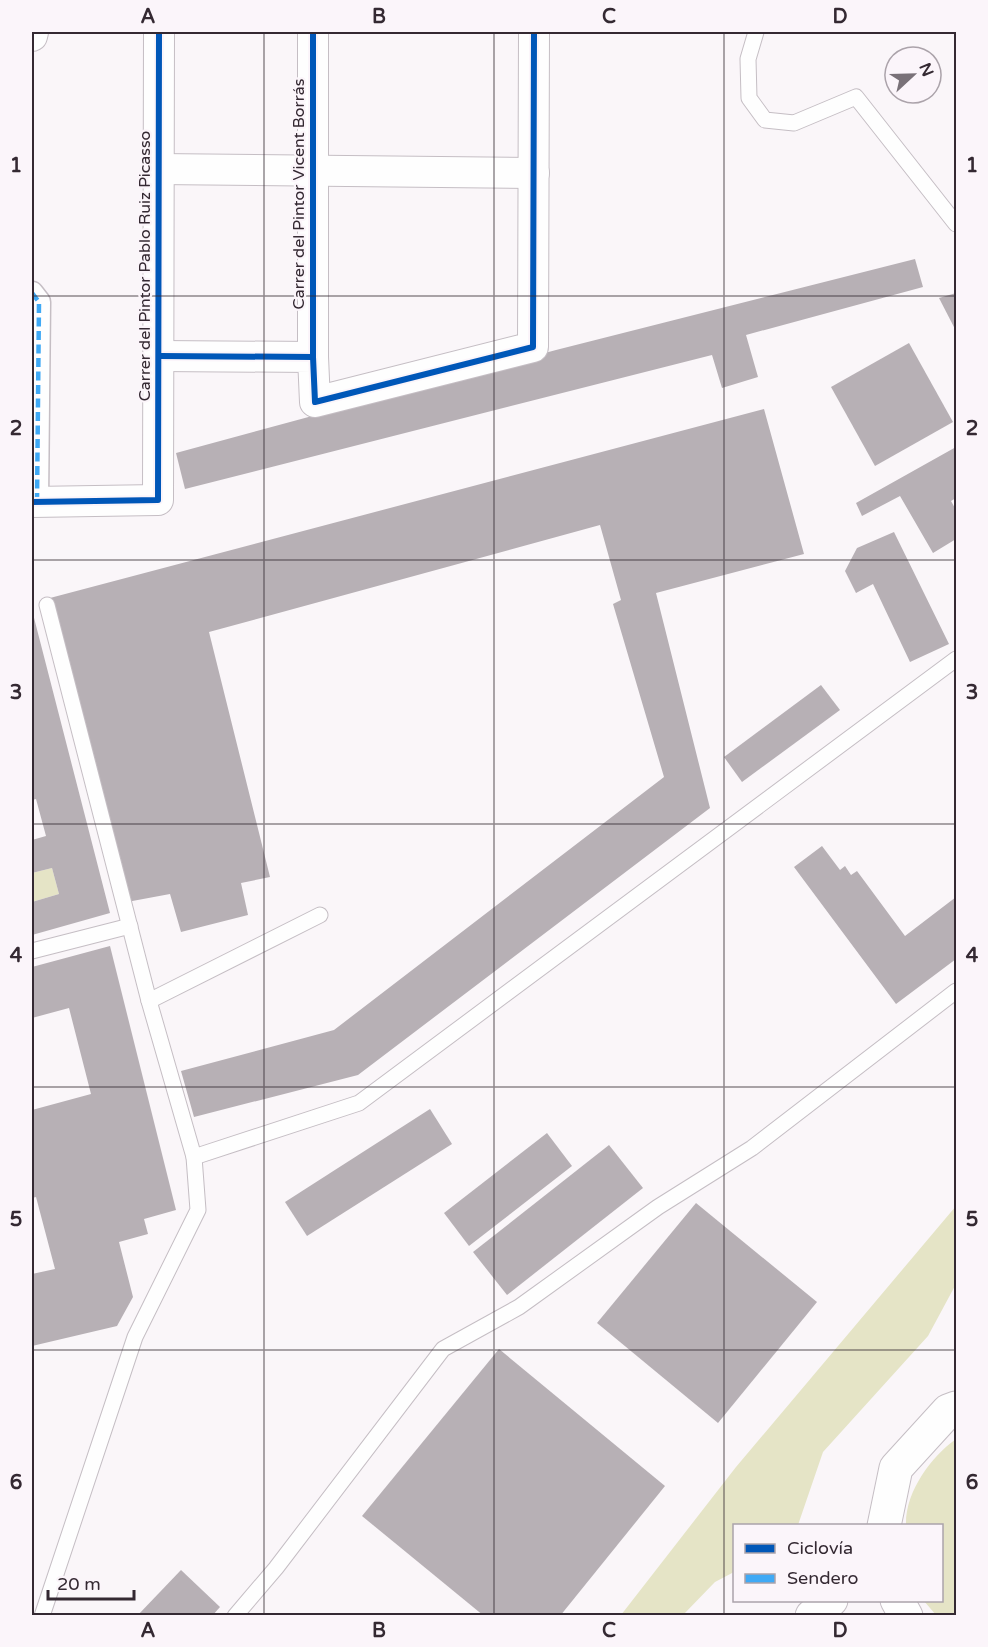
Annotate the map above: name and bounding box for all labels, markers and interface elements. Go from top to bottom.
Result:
text: A [141,5,156,29]
text: B [372,5,386,29]
text: C [602,5,616,29]
text: D [832,5,848,29]
north arrow [883,45,943,105]
text: N [914,60,938,79]
street label: Carrer del Pintor Vicent Borrás [289,79,309,309]
street label: Carrer del Pintor Pablo Ruiz Picasso [135,131,155,401]
text: 1 [10,154,22,178]
text: 1 [966,154,978,178]
text: 2 [10,417,22,441]
text: 2 [966,417,978,441]
text: 3 [10,681,22,705]
text: 3 [966,681,978,705]
text: 4 [10,944,23,968]
text: 4 [966,944,979,968]
text: 5 [10,1208,22,1232]
text: 5 [966,1208,978,1232]
text: 6 [10,1471,22,1495]
text: 6 [966,1471,978,1495]
legend [733,1524,943,1602]
text: Ciclovía [787,1537,853,1559]
scale bar [48,1563,134,1601]
text: Sendero [787,1567,858,1589]
text: 20 m [57,1573,101,1595]
text: A [141,1619,156,1643]
text: B [372,1619,386,1643]
text: C [602,1619,616,1643]
text: D [832,1619,848,1643]

